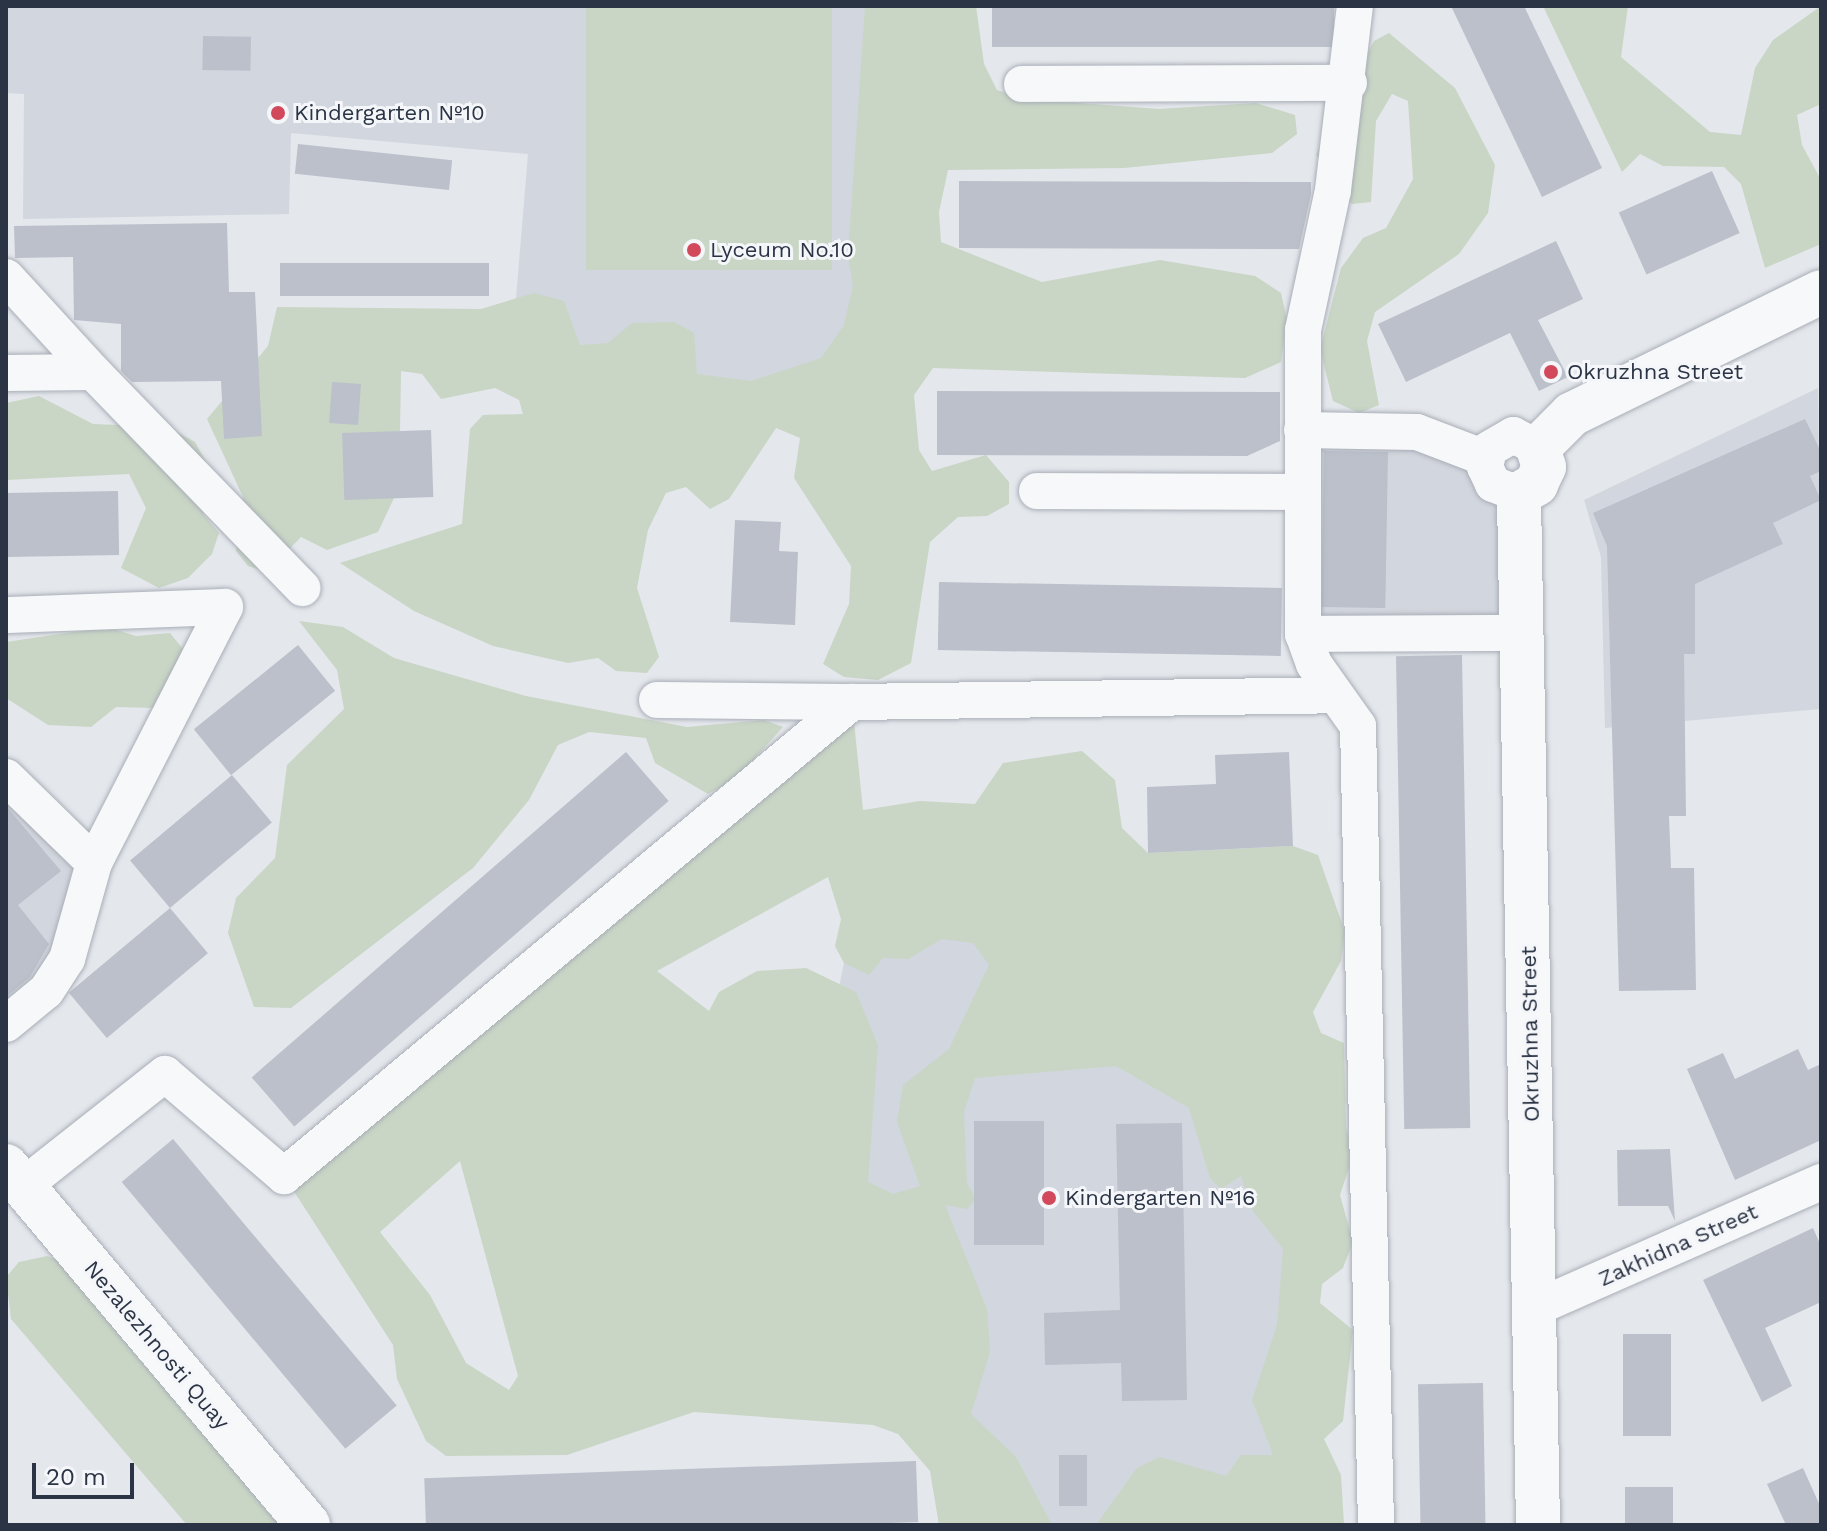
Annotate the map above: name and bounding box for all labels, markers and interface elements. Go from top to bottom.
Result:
place label: Kindergarten №10 [294,100,485,126]
marker: Kindergarten №10 [269,104,287,122]
place label: Lyceum No.10 [710,237,854,263]
marker: Lyceum No.10 [685,241,703,259]
place label: Okruzhna Street [1567,359,1744,385]
marker: Okruzhna Street [1542,363,1560,381]
street label: Okruzhna Street [1515,946,1545,1122]
place label: Kindergarten №16 [1065,1185,1255,1211]
marker: Kindergarten №16 [1040,1189,1058,1207]
street label: Zakhidna Street [1594,1198,1762,1292]
street label: Nezalezhnosti Quay [79,1255,235,1435]
scale bar [36,1447,138,1497]
text: 20 m [46,1463,106,1491]

